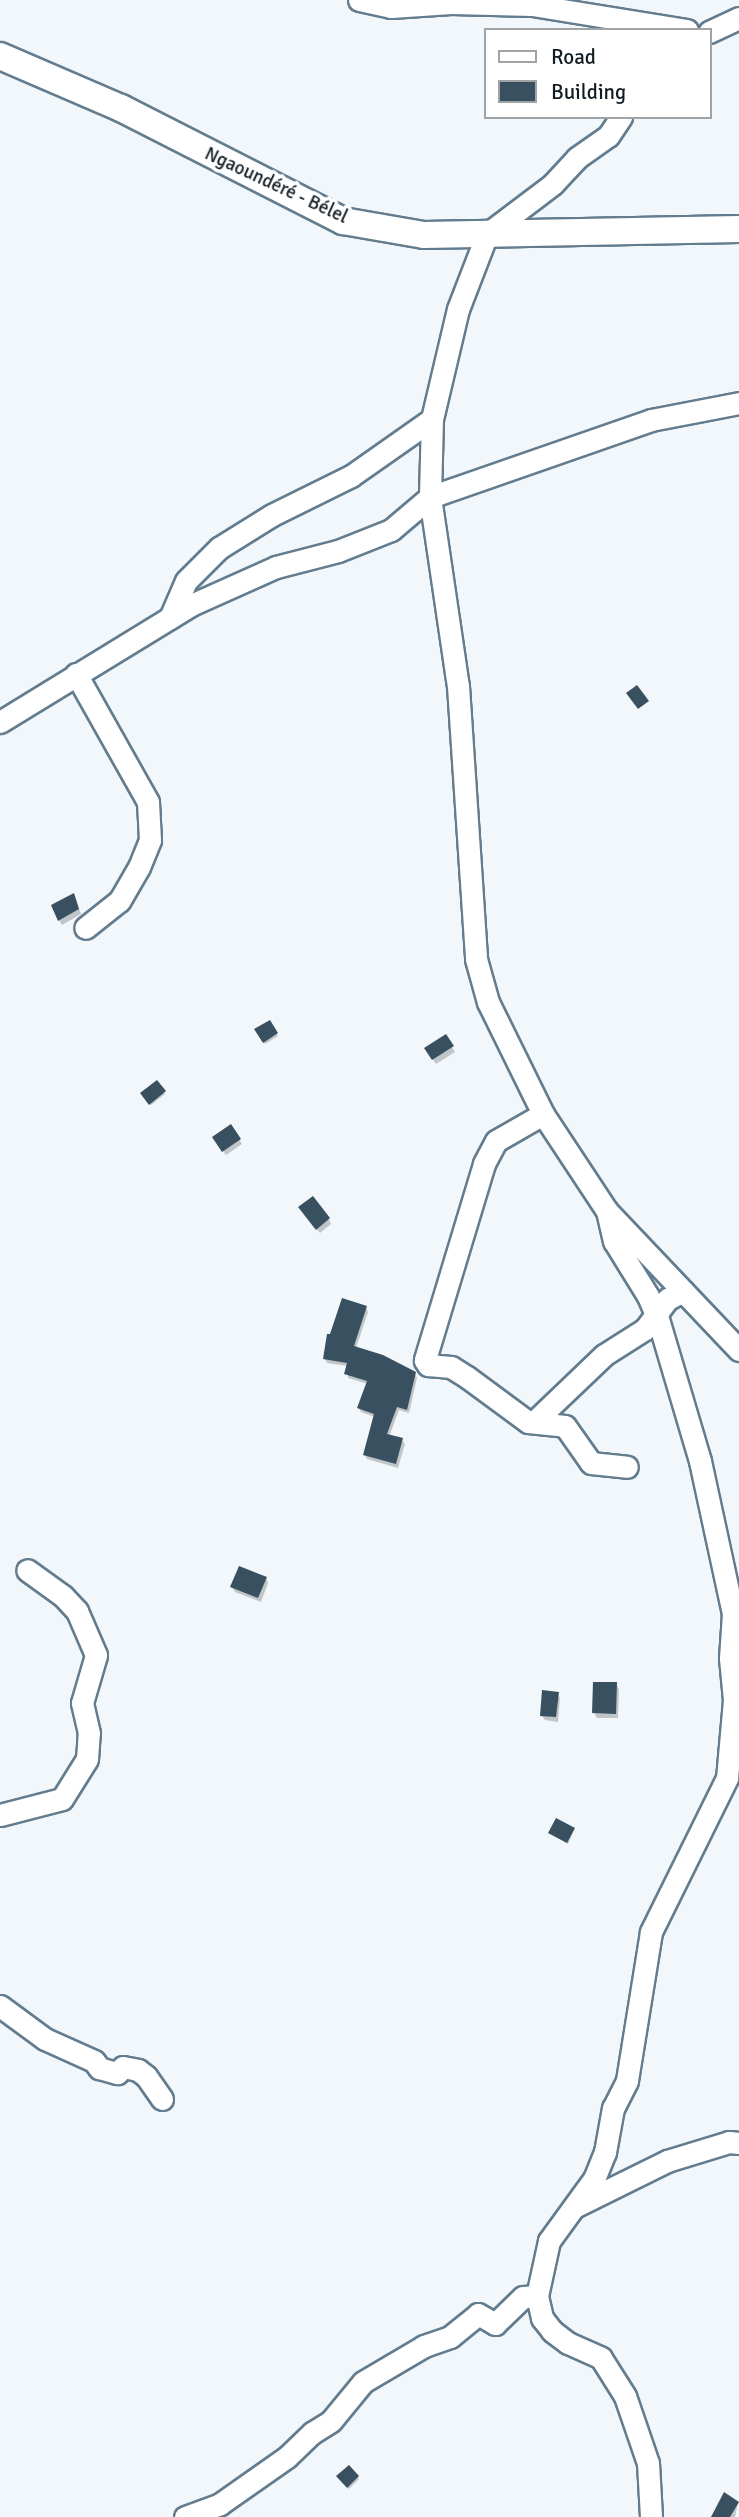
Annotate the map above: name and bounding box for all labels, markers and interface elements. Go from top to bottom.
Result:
legend [484,28,711,119]
text: Road [551,44,596,70]
text: Building [551,79,626,105]
street label: Ngaoundéré - Bélel [201,143,351,229]

